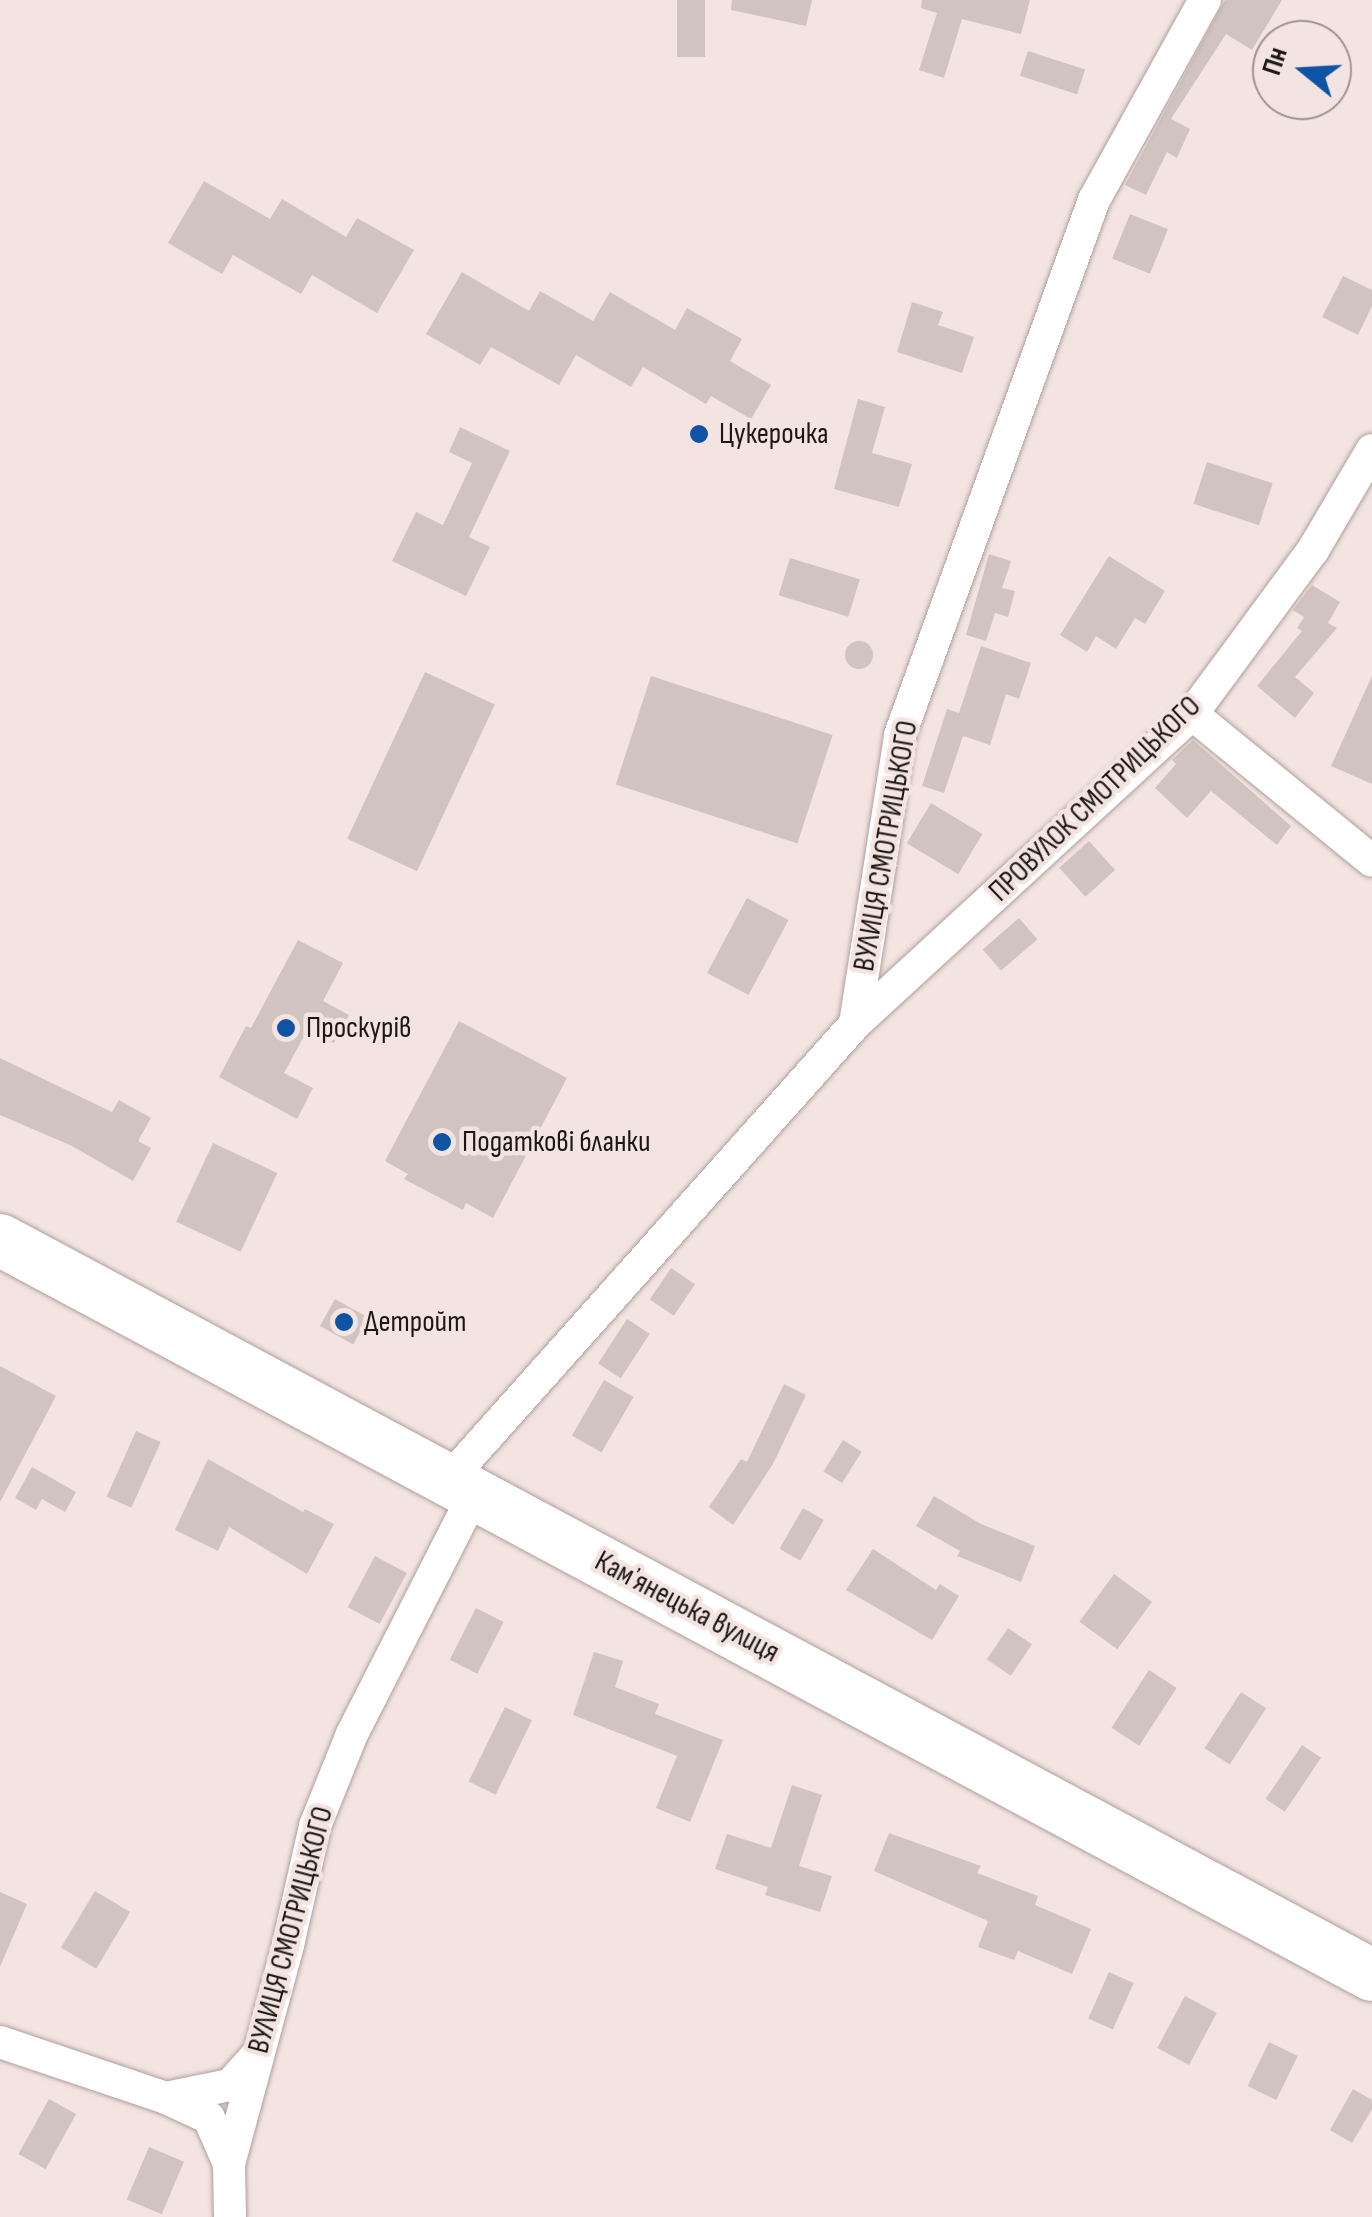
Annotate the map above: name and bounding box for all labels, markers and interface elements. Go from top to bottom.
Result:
north arrow [1252,20,1352,120]
text: Пн [1255,43,1295,79]
place label: Цукерочка [719,416,828,452]
marker: Цукерочка [688,423,710,445]
street label: ПРОВУЛОК СМОТРИЦЬКОГО [982,689,1208,909]
street label: ВУЛИЦЯ СМОТРИЦЬКОГО [846,718,926,974]
place label: Проскурів [306,1010,411,1046]
marker: Проскурів [275,1017,297,1039]
place label: Податкові бланки [462,1124,650,1160]
marker: Податкові бланки [431,1131,453,1153]
place label: Детройт [364,1304,466,1340]
marker: Детройт [333,1311,355,1333]
street label: Камʼянецька вулиця [589,1543,785,1671]
street label: ВУЛИЦЯ СМОТРИЦЬКОГО [241,1803,341,2057]

